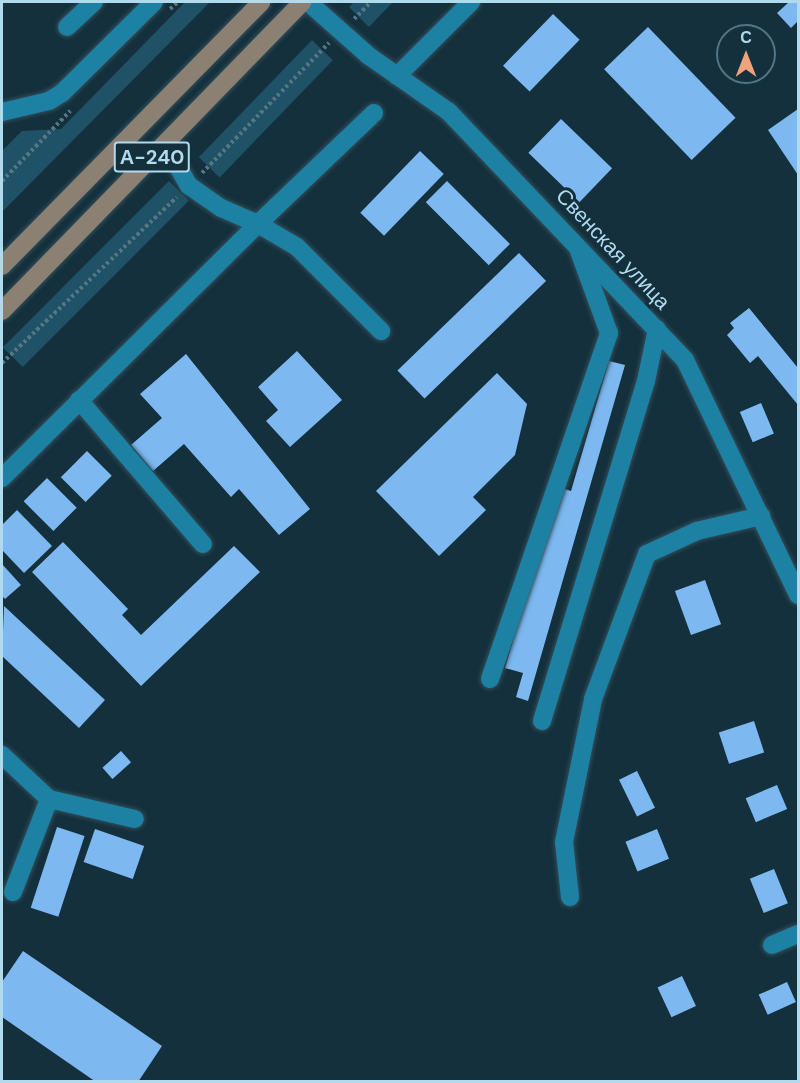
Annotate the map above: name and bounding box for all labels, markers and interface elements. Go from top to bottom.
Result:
north arrow [716,24,776,84]
text: С [740,27,752,48]
road number: А-240 [113,140,191,174]
street label: Свенская улица [551,183,675,315]

